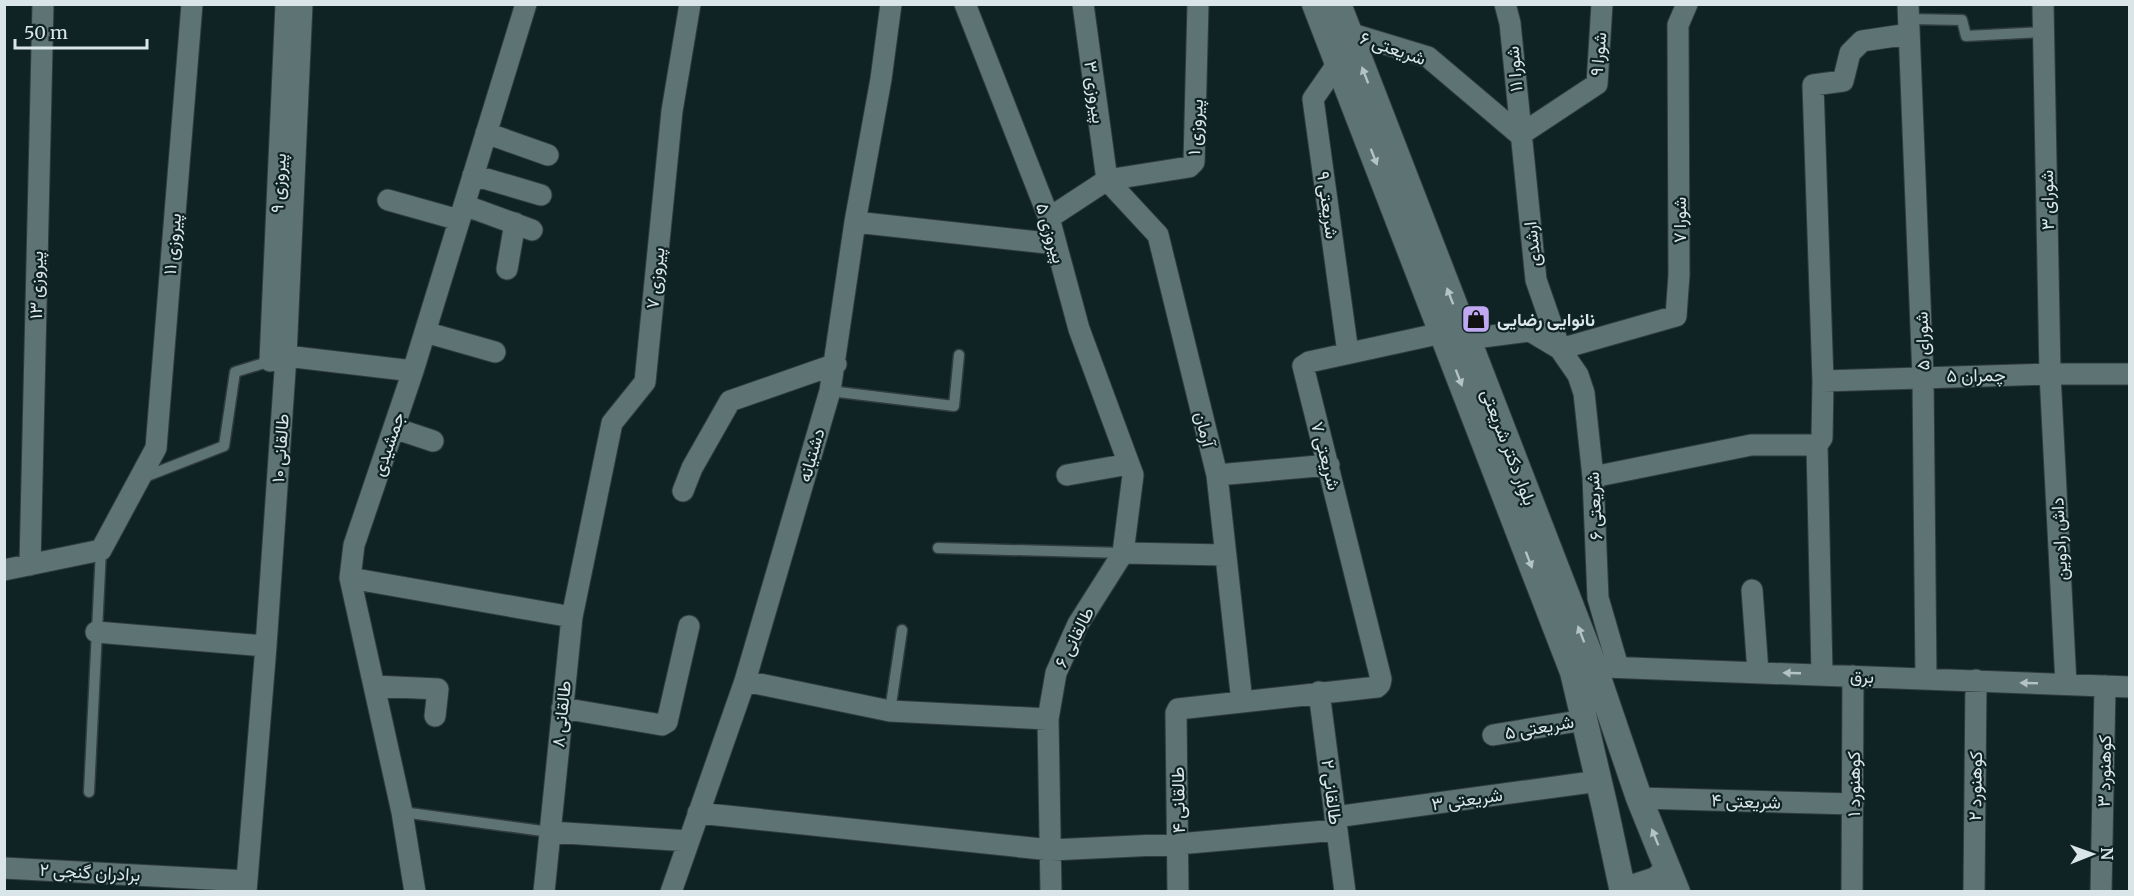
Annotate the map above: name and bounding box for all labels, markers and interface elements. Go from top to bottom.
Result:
scale bar [15,12,147,50]
text: 50 m [24,21,68,44]
street label: شریعتی ۶ [1357,26,1429,70]
street label: شورا ۹ [1585,31,1611,77]
street label: شورا ۱۱ [1501,45,1527,93]
street label: پیروزی ۳ [1078,59,1111,125]
one-way arrow [1359,65,1369,83]
street label: پیروزی ۱ [1182,98,1209,156]
one-way arrow [1370,148,1379,166]
street label: پیروزی ۹ [265,153,292,214]
street label: شریعتی ۹ [1312,170,1344,240]
street label: شورای ۳ [2035,170,2059,230]
street label: شورا ۷ [1668,197,1691,243]
street label: پیروزی ۵ [1030,200,1071,266]
street label: پیروزی ۱۱ [158,212,187,276]
street label: ارشدی [1518,220,1546,268]
street label: پیروزی ۷ [640,246,671,310]
street label: پیروزی ۱۳ [24,251,49,319]
one-way arrow [1445,287,1454,305]
shop icon: نانوایی رضایی [1460,303,1492,335]
place label: نانوایی رضایی [1497,308,1595,331]
street label: شورای ۵ [1909,311,1935,371]
street label: چمران ۵ [1946,363,2006,388]
one-way arrow [1455,369,1464,387]
street label: بلوار دکتر شریعتی [1476,386,1542,508]
street label: جمشیدی [366,409,410,479]
street label: آرمان [1190,409,1221,451]
street label: طالقانی ۱۰ [266,413,294,483]
street label: شریعتی ۷ [1306,419,1346,493]
street label: دشتیانه [792,425,830,485]
street label: شریعتی ۶ [1581,471,1607,541]
street label: داش رادوین [2045,497,2073,581]
one-way arrow [1525,551,1535,569]
street label: طالقانی ۶ [1049,603,1099,671]
one-way arrow [1576,625,1585,643]
street label: برق [1850,664,1874,688]
one-way arrow [1783,669,1802,678]
one-way arrow [2020,678,2039,687]
street label: طالقانی ۸ [546,679,576,749]
street label: شریعتی ۵ [1502,710,1576,744]
street label: کوهنورد ۳ [2092,735,2116,807]
street label: کوهنورد ۱ [1842,751,1865,817]
street label: کوهنورد ۲ [1963,751,1987,821]
street label: طالقانی ۲ [1317,758,1347,826]
street label: طالقانی ۴ [1166,766,1190,834]
street label: شریعتی ۳ [1430,783,1504,815]
street label: شریعتی ۴ [1711,788,1781,814]
north arrow [2062,824,2122,884]
one-way arrow [1650,828,1659,846]
text: N [2097,847,2117,861]
street label: برادران گنجی ۲ [39,858,141,886]

